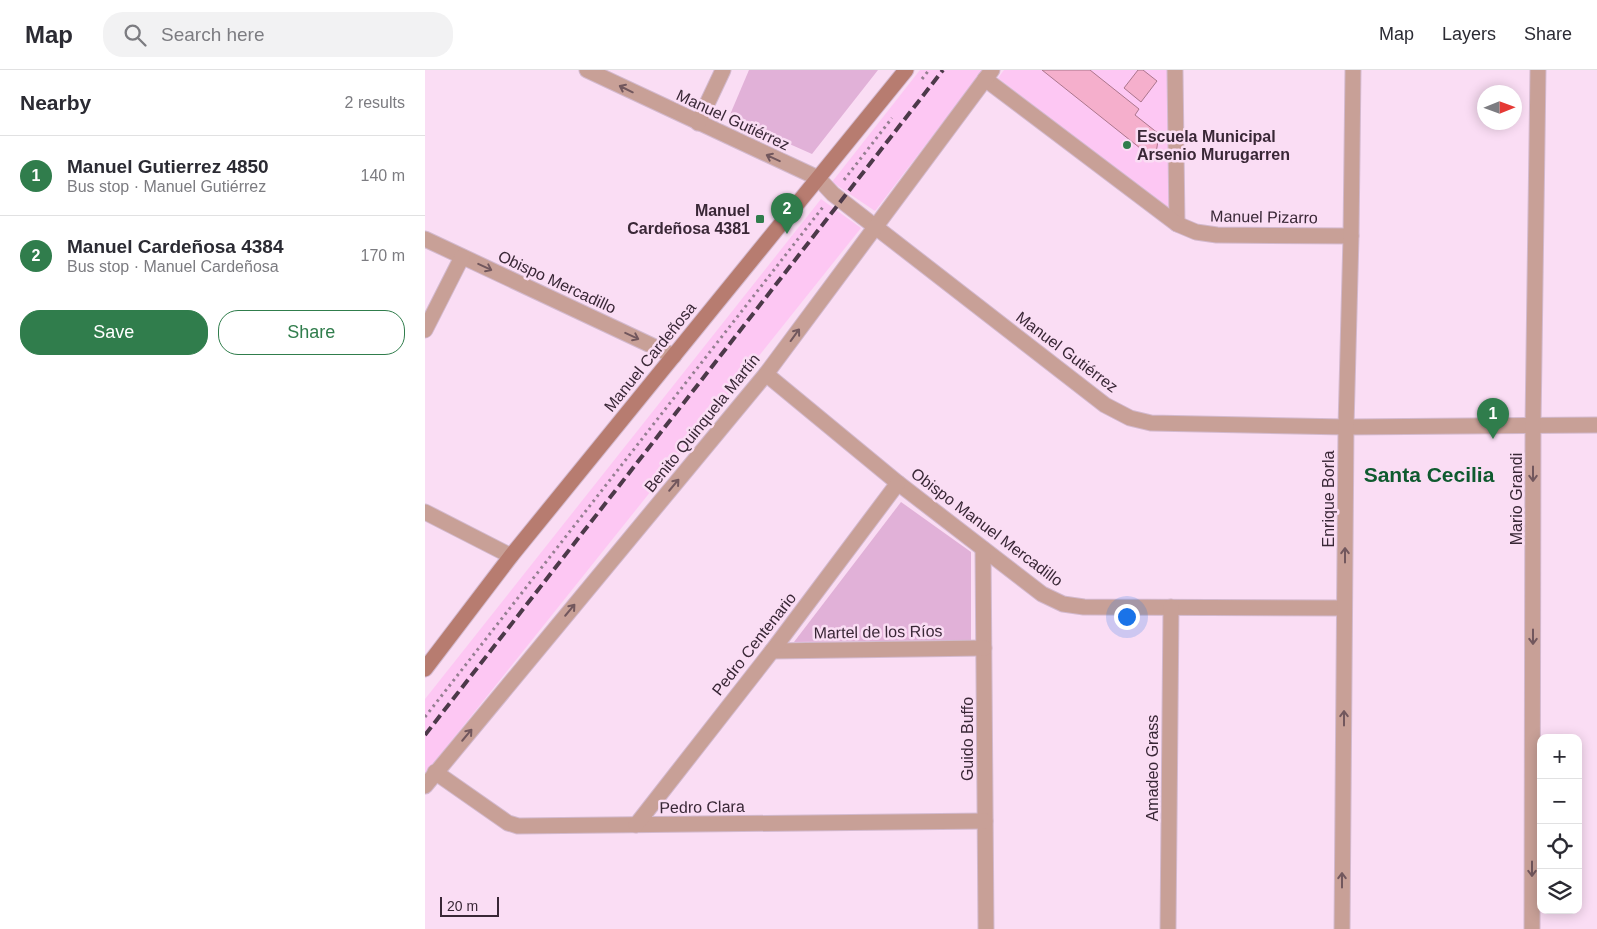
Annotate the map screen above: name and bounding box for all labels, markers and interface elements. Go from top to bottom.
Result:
search box [103,12,453,57]
text: Map [25,21,73,48]
icon: search [121,21,149,49]
text: Search here [161,24,265,45]
text: Map [1379,24,1414,44]
text: Layers [1442,24,1496,44]
text: Share [1524,24,1572,44]
one-way arrow [619,83,634,93]
north arrow [1477,85,1522,130]
street label: Manuel Gutiérrez [674,86,792,154]
text: Nearby [20,91,91,114]
text: 2 results [345,94,405,111]
place label: Escuela Municipal Arsenio Murugarren [1137,128,1290,163]
marker: Escuela Municipal Arsenio Murugarren [1121,139,1133,151]
one-way arrow [766,152,781,162]
text: Manuel Gutierrez 4850 [67,156,269,177]
text: 1 [32,167,40,184]
text: 140 m [361,167,405,184]
text: Bus stop · Manuel Gutiérrez [67,178,266,195]
pin: 2 [771,193,803,234]
place label: Manuel Cardeñosa 4381 [627,202,750,237]
street label: Manuel Pizarro [1210,208,1318,226]
marker: Manuel Cardeñosa 4381 [754,213,766,225]
text: Manuel Cardeñosa 4384 [67,236,283,257]
text: 2 [32,247,40,264]
text: 170 m [361,247,405,264]
street label: Obispo Mercadillo [495,247,619,317]
text: Bus stop · Manuel Cardeñosa [67,258,279,275]
one-way arrow [477,263,492,273]
street label: Manuel Cardeñosa [601,299,699,415]
street label: Manuel Gutiérrez [1013,308,1121,396]
button: Save [20,310,208,355]
button: Share [218,310,405,355]
one-way arrow [790,328,800,342]
one-way arrow [624,332,639,341]
street label: Benito Quinquela Martín [641,351,763,495]
pin: 1 [1477,398,1509,439]
street label: Enrique Borla [1320,450,1337,547]
street label: Mario Grandi [1508,453,1525,545]
district label: Santa Cecilia [1364,463,1495,486]
street label: Obispo Manuel Mercadillo [908,465,1066,590]
one-way arrow [1528,466,1538,482]
one-way arrow [669,478,680,491]
one-way arrow [1340,548,1350,564]
street label: Pedro Centenario [709,589,799,699]
one-way arrow [565,603,576,616]
your location [1114,604,1140,630]
street label: Martel de los Ríos [813,622,943,642]
one-way arrow [1528,628,1538,644]
street label: Guido Buffo [959,697,976,781]
one-way arrow [1339,710,1348,726]
street label: Amadeo Grass [1144,715,1161,821]
one-way arrow [461,728,472,741]
map controls [1537,734,1582,914]
button: + [1537,734,1582,779]
button: − [1537,779,1582,824]
street label: Pedro Clara [659,798,745,816]
button: locate [1537,824,1582,869]
one-way arrow [1527,860,1537,877]
button: layers [1537,869,1582,914]
one-way arrow [1337,873,1347,889]
scale bar [440,894,499,917]
text: 20 m [447,898,478,914]

